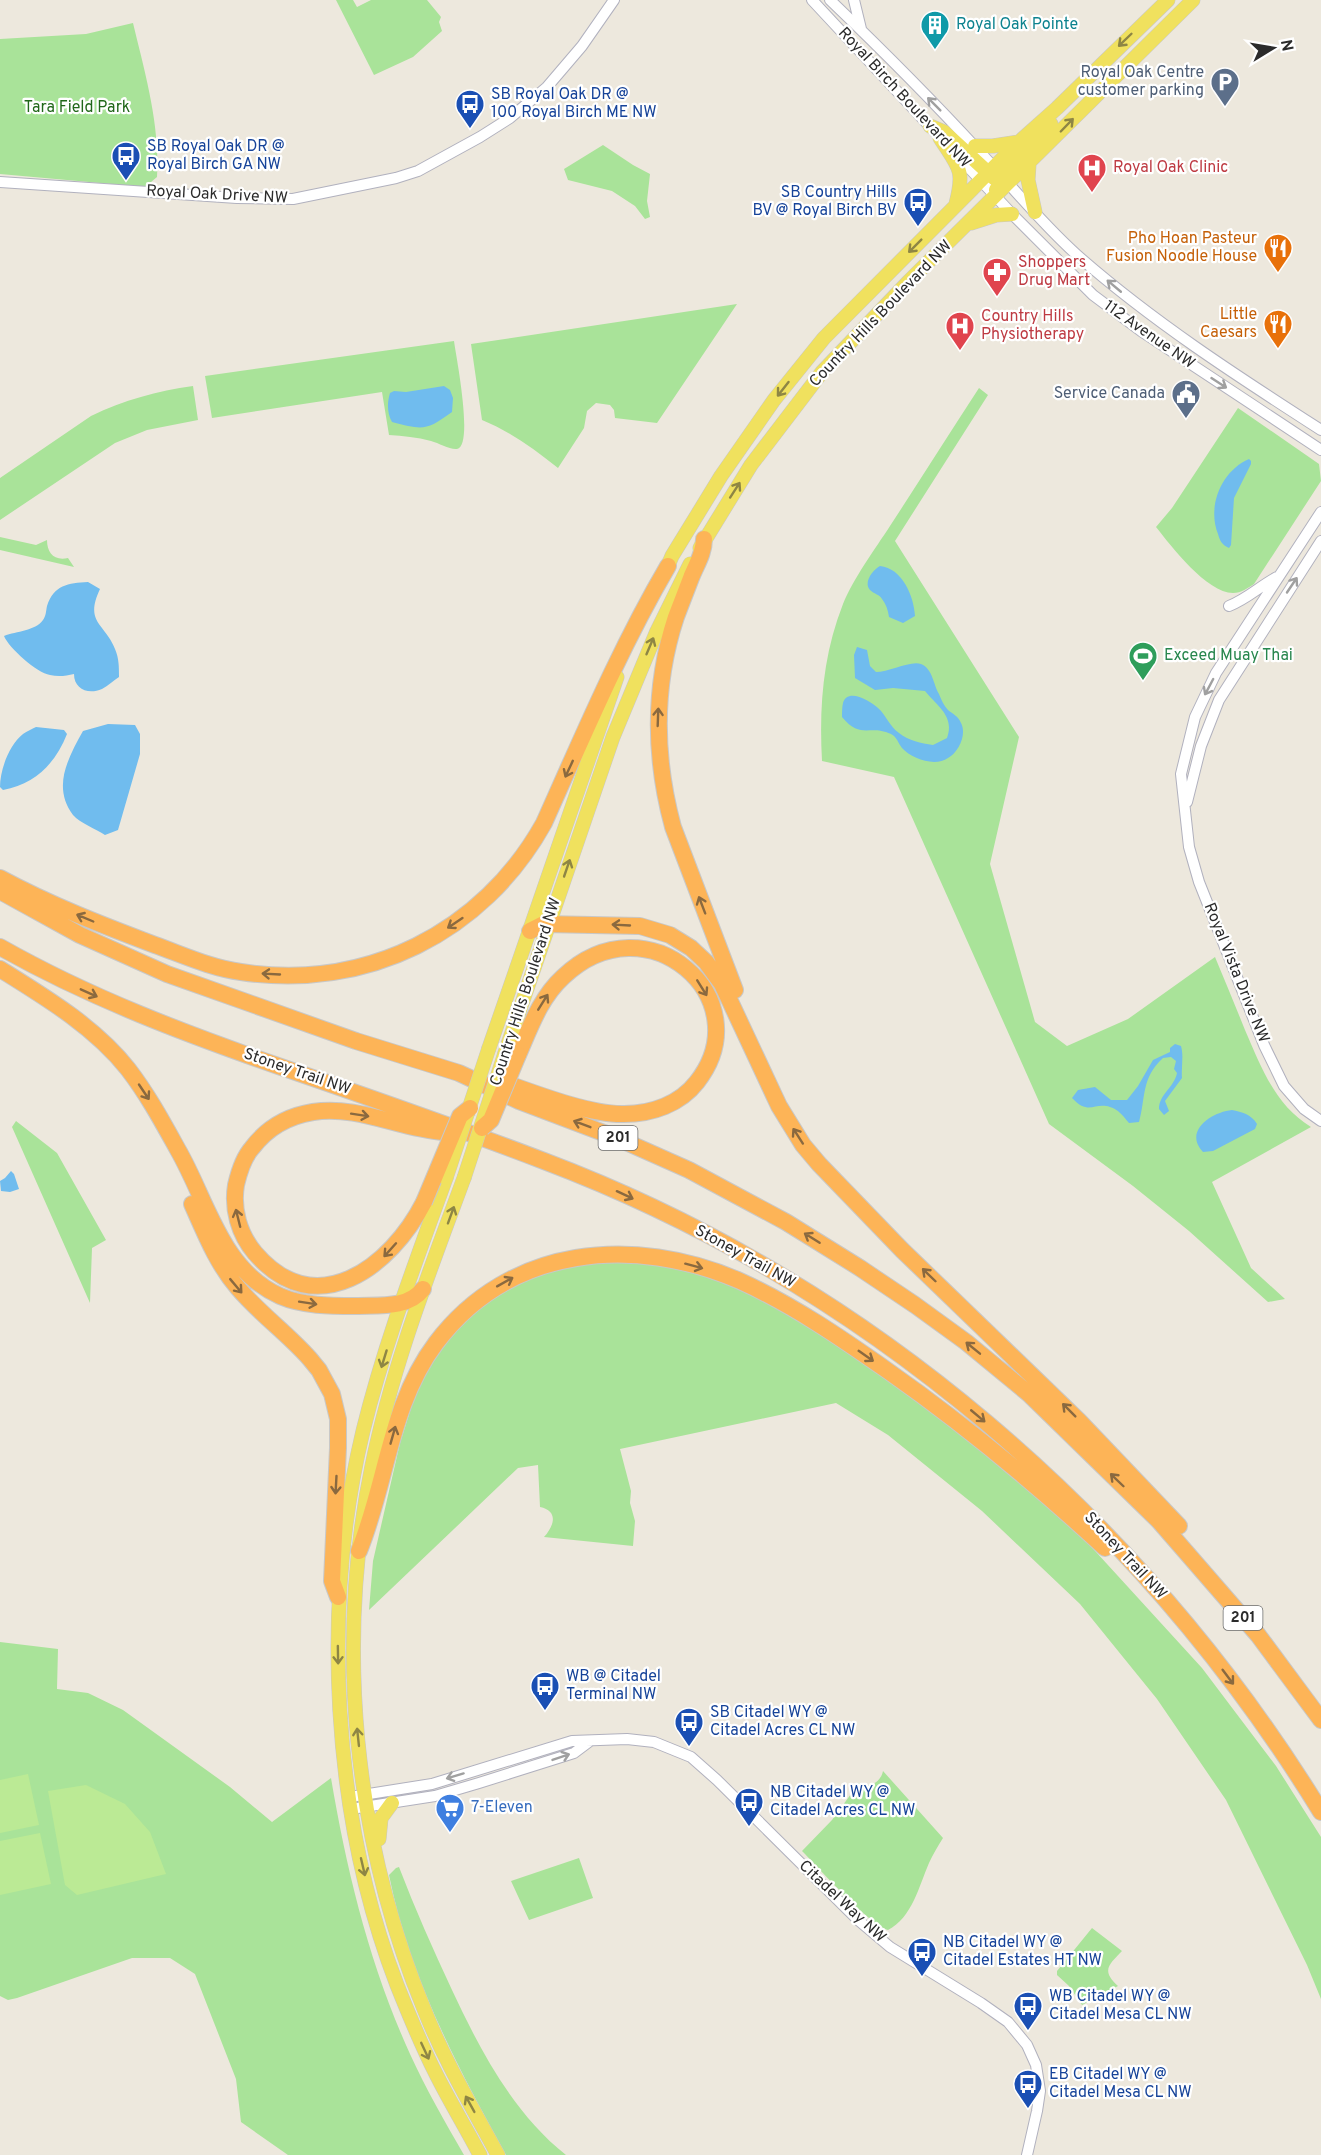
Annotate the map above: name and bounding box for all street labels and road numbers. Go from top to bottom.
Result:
street label: Royal Birch Boulevard NW [833,23,975,173]
street label: Royal Oak Drive NW [146,181,288,209]
street label: Country Hills Boulevard NW [805,236,957,392]
street label: 112 Avenue NW [1100,296,1198,374]
street label: Country Hills Boulevard NW [486,895,566,1089]
street label: Royal Vista Drive NW [1199,900,1273,1046]
street label: Stoney Trail NW [241,1044,353,1100]
road number: 201 [598,1126,638,1150]
street label: Stoney Trail NW [691,1221,799,1293]
street label: Stoney Trail NW [1079,1508,1171,1604]
road number: 201 [1224,1606,1262,1630]
street label: Citadel Way NW [794,1856,890,1948]

